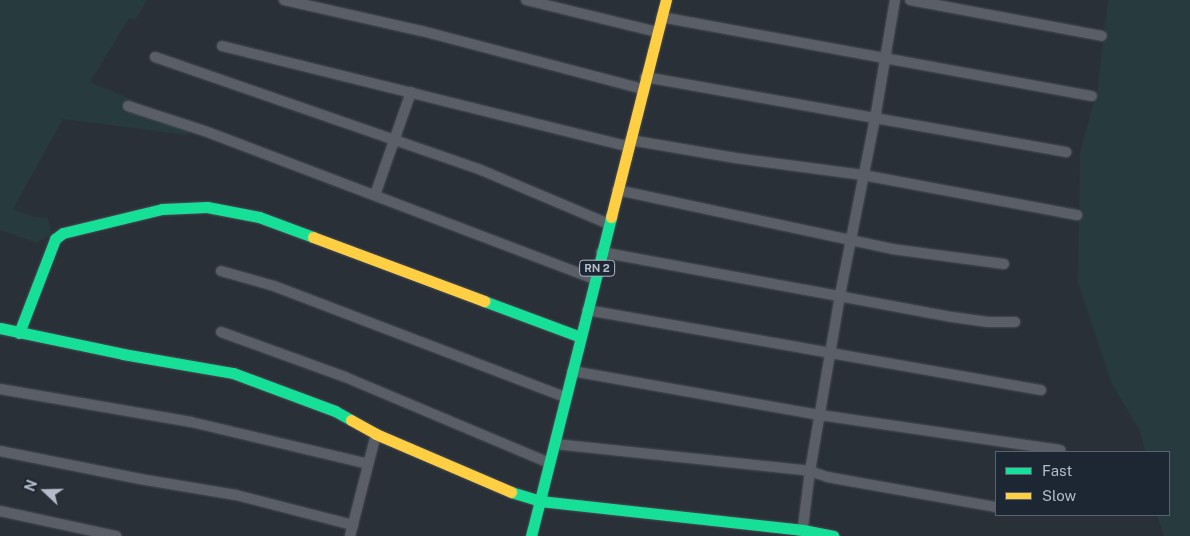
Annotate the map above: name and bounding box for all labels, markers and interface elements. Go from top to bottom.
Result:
road number: RN 2 [578,260,616,276]
legend [995,451,1170,516]
text: Fast [1042,462,1072,479]
north arrow [20,466,70,516]
text: N [22,478,40,494]
text: Slow [1042,487,1076,504]

